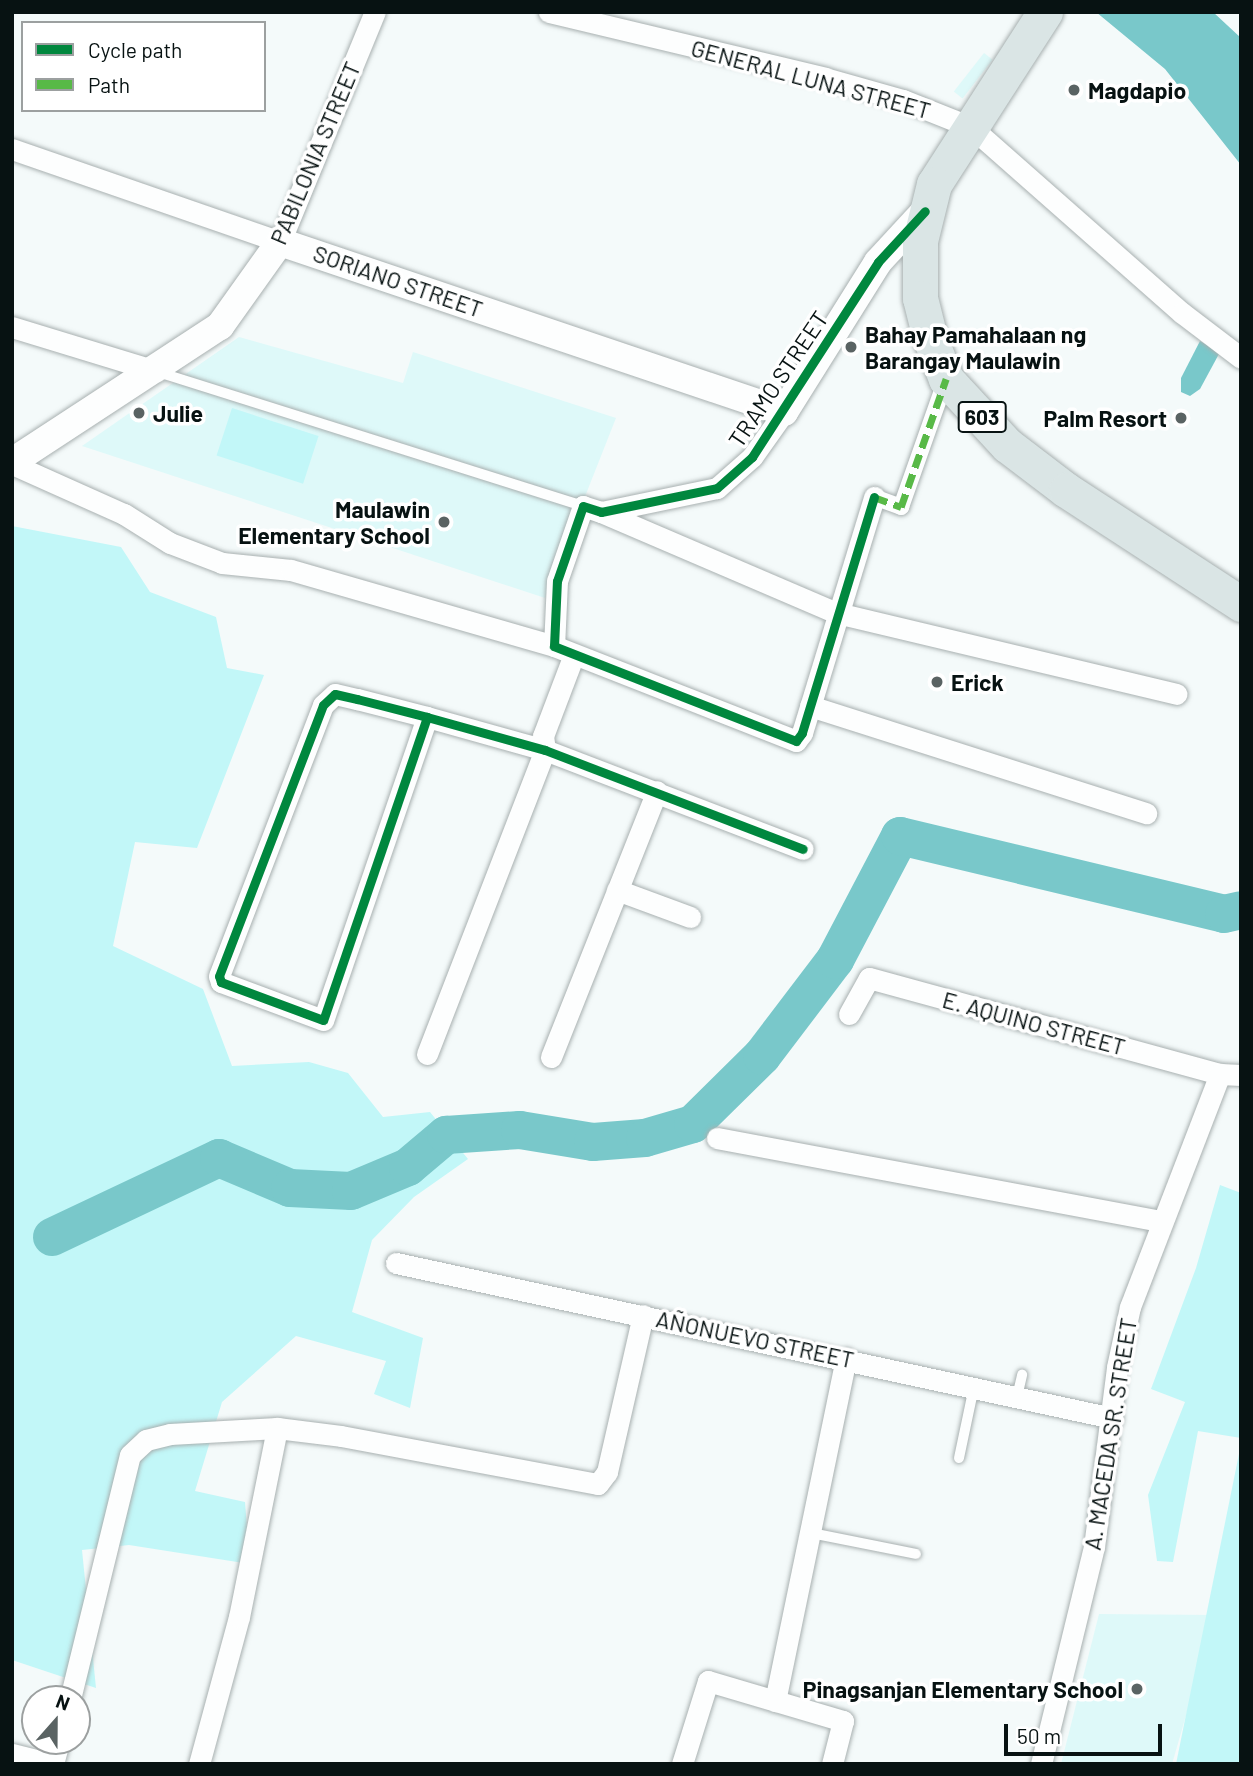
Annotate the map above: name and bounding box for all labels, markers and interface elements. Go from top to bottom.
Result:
legend [21,21,266,112]
street label: GENERAL LUNA STREET [688,34,934,124]
text: Cycle path [88,37,182,62]
street label: PABILONIA STREET [264,57,366,249]
text: Path [88,72,130,97]
place label: Magdapio [1088,76,1186,104]
marker: Magdapio [1066,82,1082,98]
street label: SORIANO STREET [310,239,486,323]
street label: TRAMO STREET [722,306,834,452]
place label: Bahay Pamahalaan ng Barangay Maulawin [865,320,1086,374]
marker: Bahay Pamahalaan ng Barangay Maulawin [843,339,859,355]
place label: Julie [153,399,203,427]
road number: 603 [958,400,1006,434]
place label: Palm Resort [1043,404,1167,432]
marker: Julie [131,405,147,421]
marker: Palm Resort [1173,410,1189,426]
place label: Maulawin Elementary School [238,495,430,549]
marker: Maulawin Elementary School [436,514,452,530]
place label: Erick [951,668,1004,696]
marker: Erick [929,674,945,690]
street label: E. AQUINO STREET [940,985,1128,1061]
street label: AÑONUEVO STREET [654,1305,856,1373]
street label: A. MACEDA SR. STREET [1078,1316,1142,1552]
place label: Pinagsanjan Elementary School [803,1675,1123,1703]
marker: Pinagsanjan Elementary School [1129,1681,1145,1697]
north arrow [21,1685,91,1755]
text: N [53,1689,73,1715]
scale bar [1008,1710,1166,1754]
text: 50 m [1017,1723,1061,1748]

